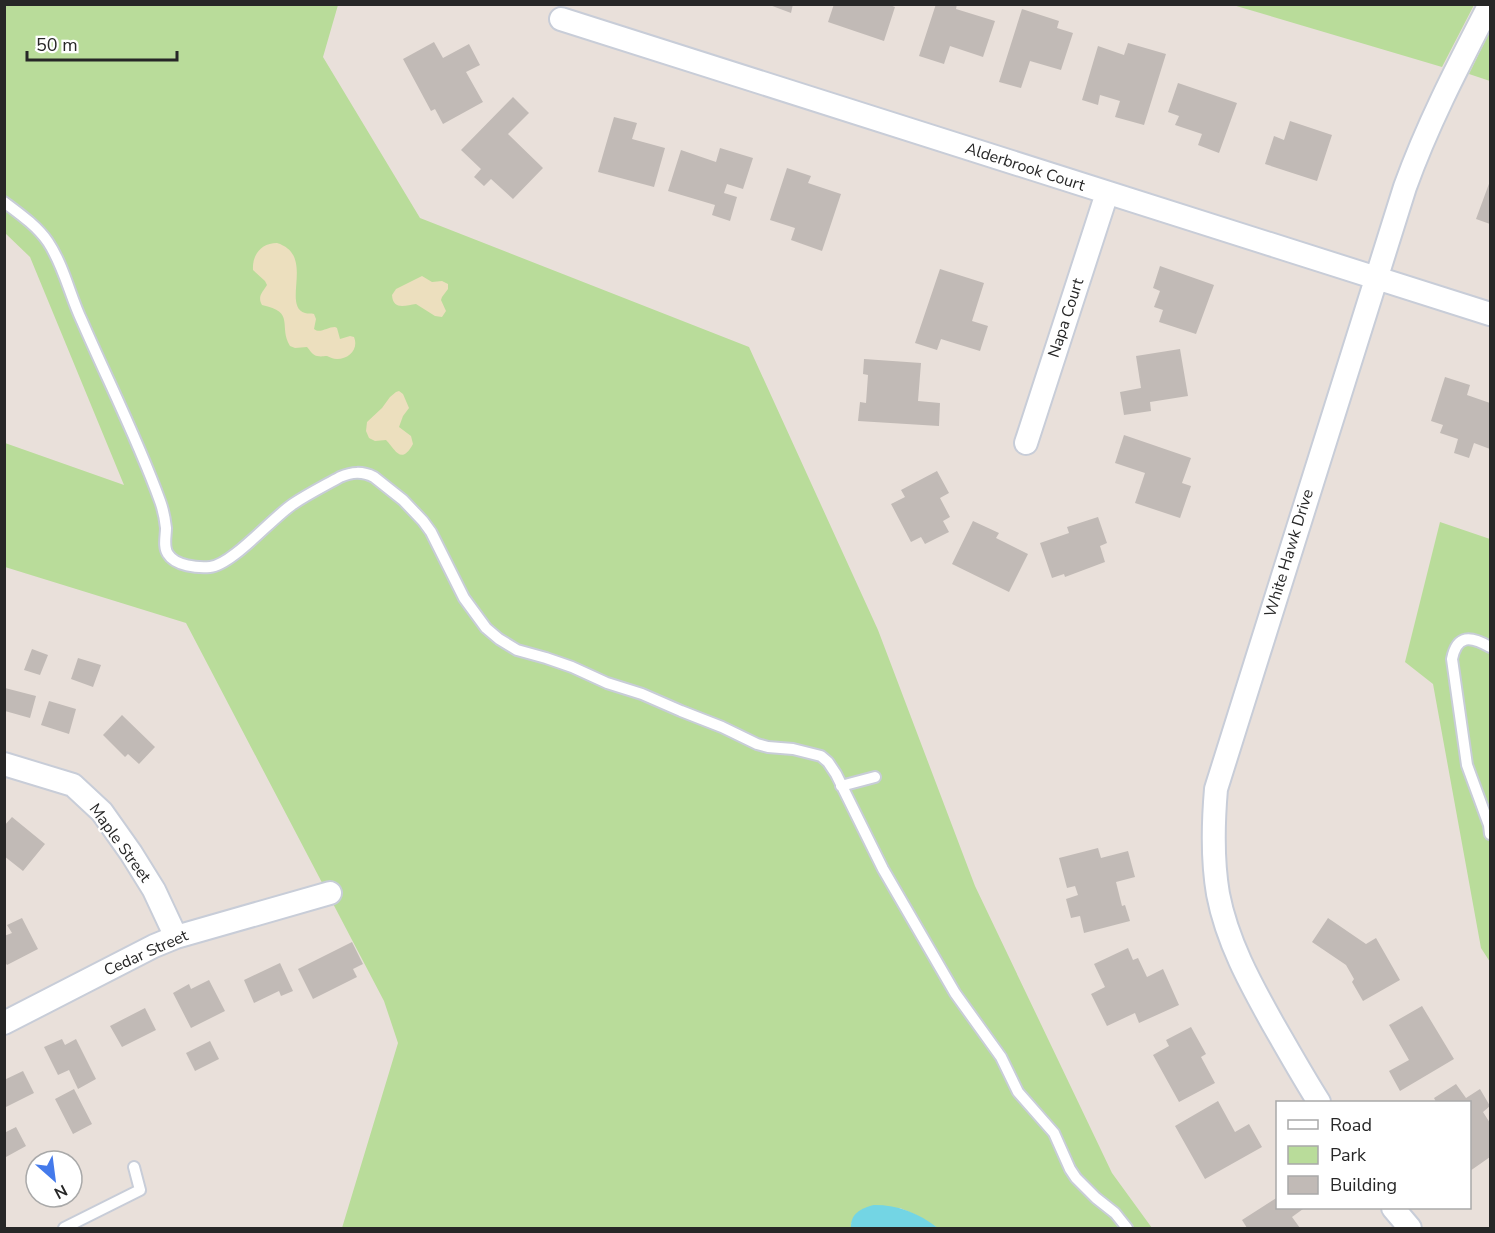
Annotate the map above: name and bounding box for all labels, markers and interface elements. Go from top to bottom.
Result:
scale bar [27,24,177,62]
text: 50 m [36,33,78,57]
street label: Alderbrook Court [962,137,1088,197]
street label: Napa Court [1043,275,1089,360]
street label: White Hawk Drive [1259,486,1319,620]
street label: Maple Street [84,799,156,887]
street label: Cedar Street [100,924,192,981]
legend [1276,1101,1471,1209]
text: Road [1330,1113,1372,1137]
text: Park [1330,1143,1367,1167]
north arrow [24,1149,84,1209]
text: Building [1330,1173,1397,1197]
text: N [50,1179,71,1204]

